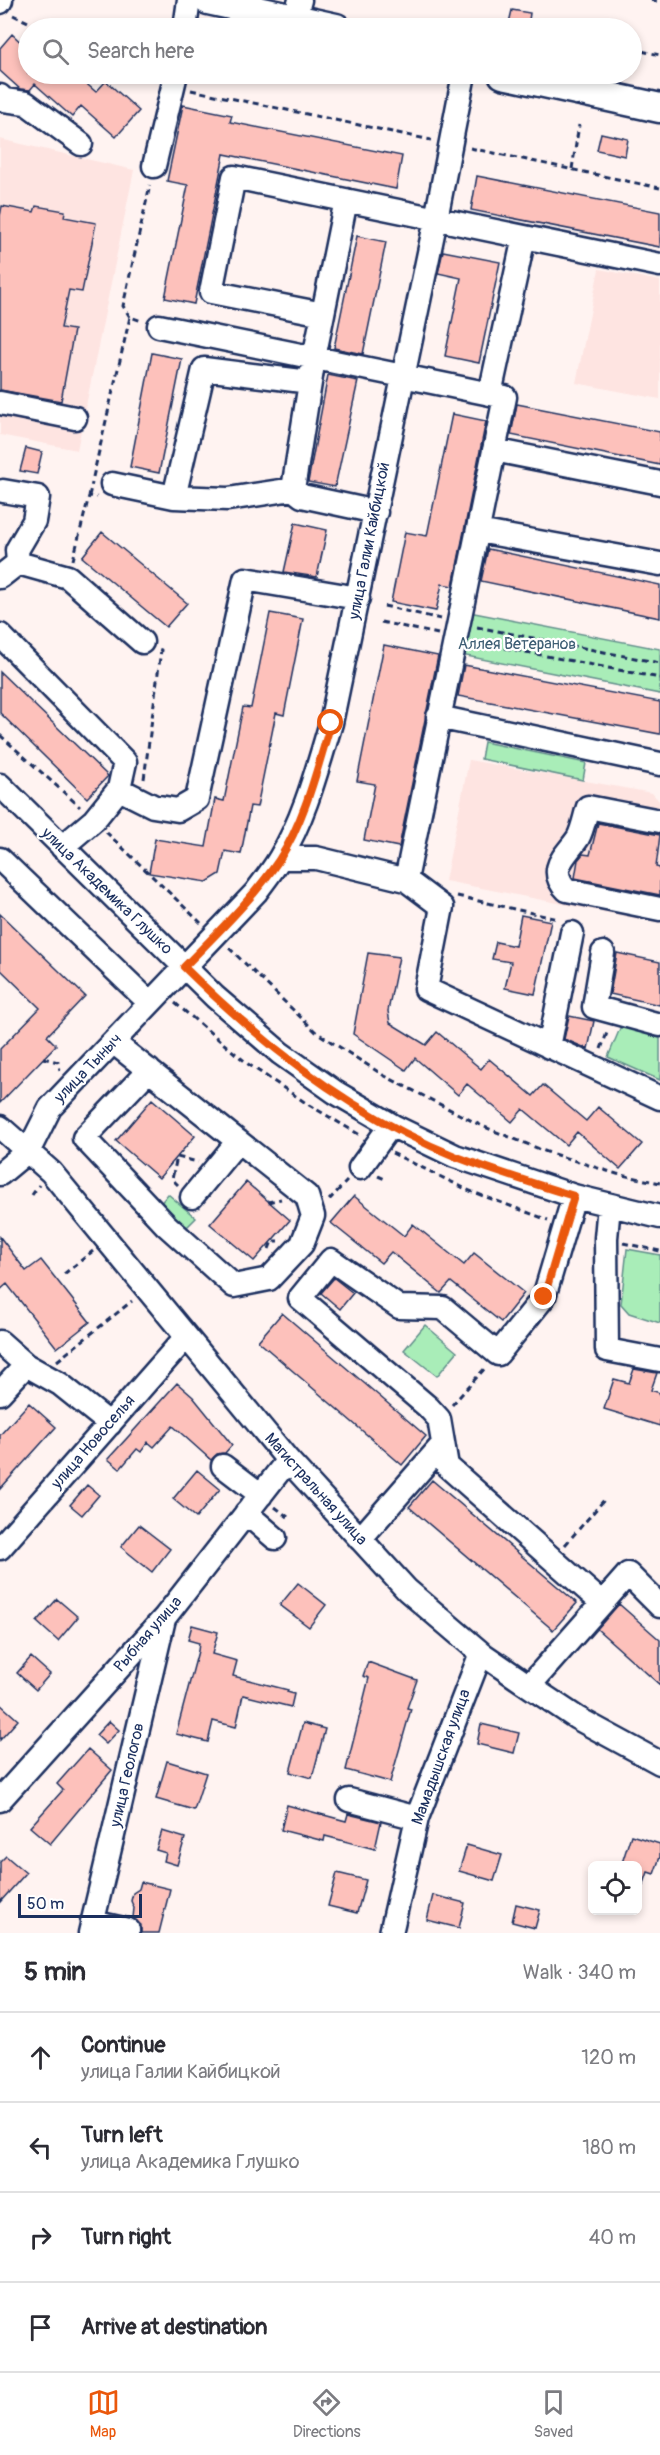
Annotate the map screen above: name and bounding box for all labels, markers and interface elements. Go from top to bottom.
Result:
search box [18,18,642,84]
icon: search [39,35,72,68]
text: Search here [87,37,194,65]
street label: улица Галии Кайбицкой [344,461,394,622]
park label: Аллея Ветеранов [458,634,576,654]
route start [317,709,343,735]
street label: улица Академика Глушко [36,822,177,959]
street label: улица Тыныч [49,1029,126,1108]
route end [530,1283,556,1309]
street label: улица Новоселья [46,1391,139,1494]
street label: Магистральная улица [260,1429,372,1549]
street label: Рыбная улица [110,1592,186,1676]
street label: Мамадышская улица [407,1686,475,1828]
street label: улица Геологов [105,1721,149,1830]
map controls [588,1861,642,1915]
button: locate [588,1861,642,1915]
scale bar [18,1891,142,1918]
text: 50 m [27,1894,64,1914]
text: 5 min [24,1956,86,1988]
text: Walk · 340 m [523,1960,636,1985]
text: Continue [81,2031,165,2059]
icon: ahead [24,2041,57,2074]
text: 120 m [581,2045,636,2070]
text: улица Галии Кайбицкой [81,2059,281,2084]
text: Turn left [81,2121,163,2149]
icon: left [24,2131,57,2164]
text: 180 m [582,2135,636,2160]
text: улица Академика Глушко [81,2149,300,2174]
icon: right [24,2221,57,2254]
text: Turn right [81,2223,171,2251]
text: 40 m [589,2225,636,2250]
icon: arrive [24,2311,57,2344]
text: Arrive at destination [81,2313,267,2341]
tab: Map [87,2386,120,2442]
tab: Directions [293,2386,361,2442]
tab: Saved [534,2386,573,2442]

